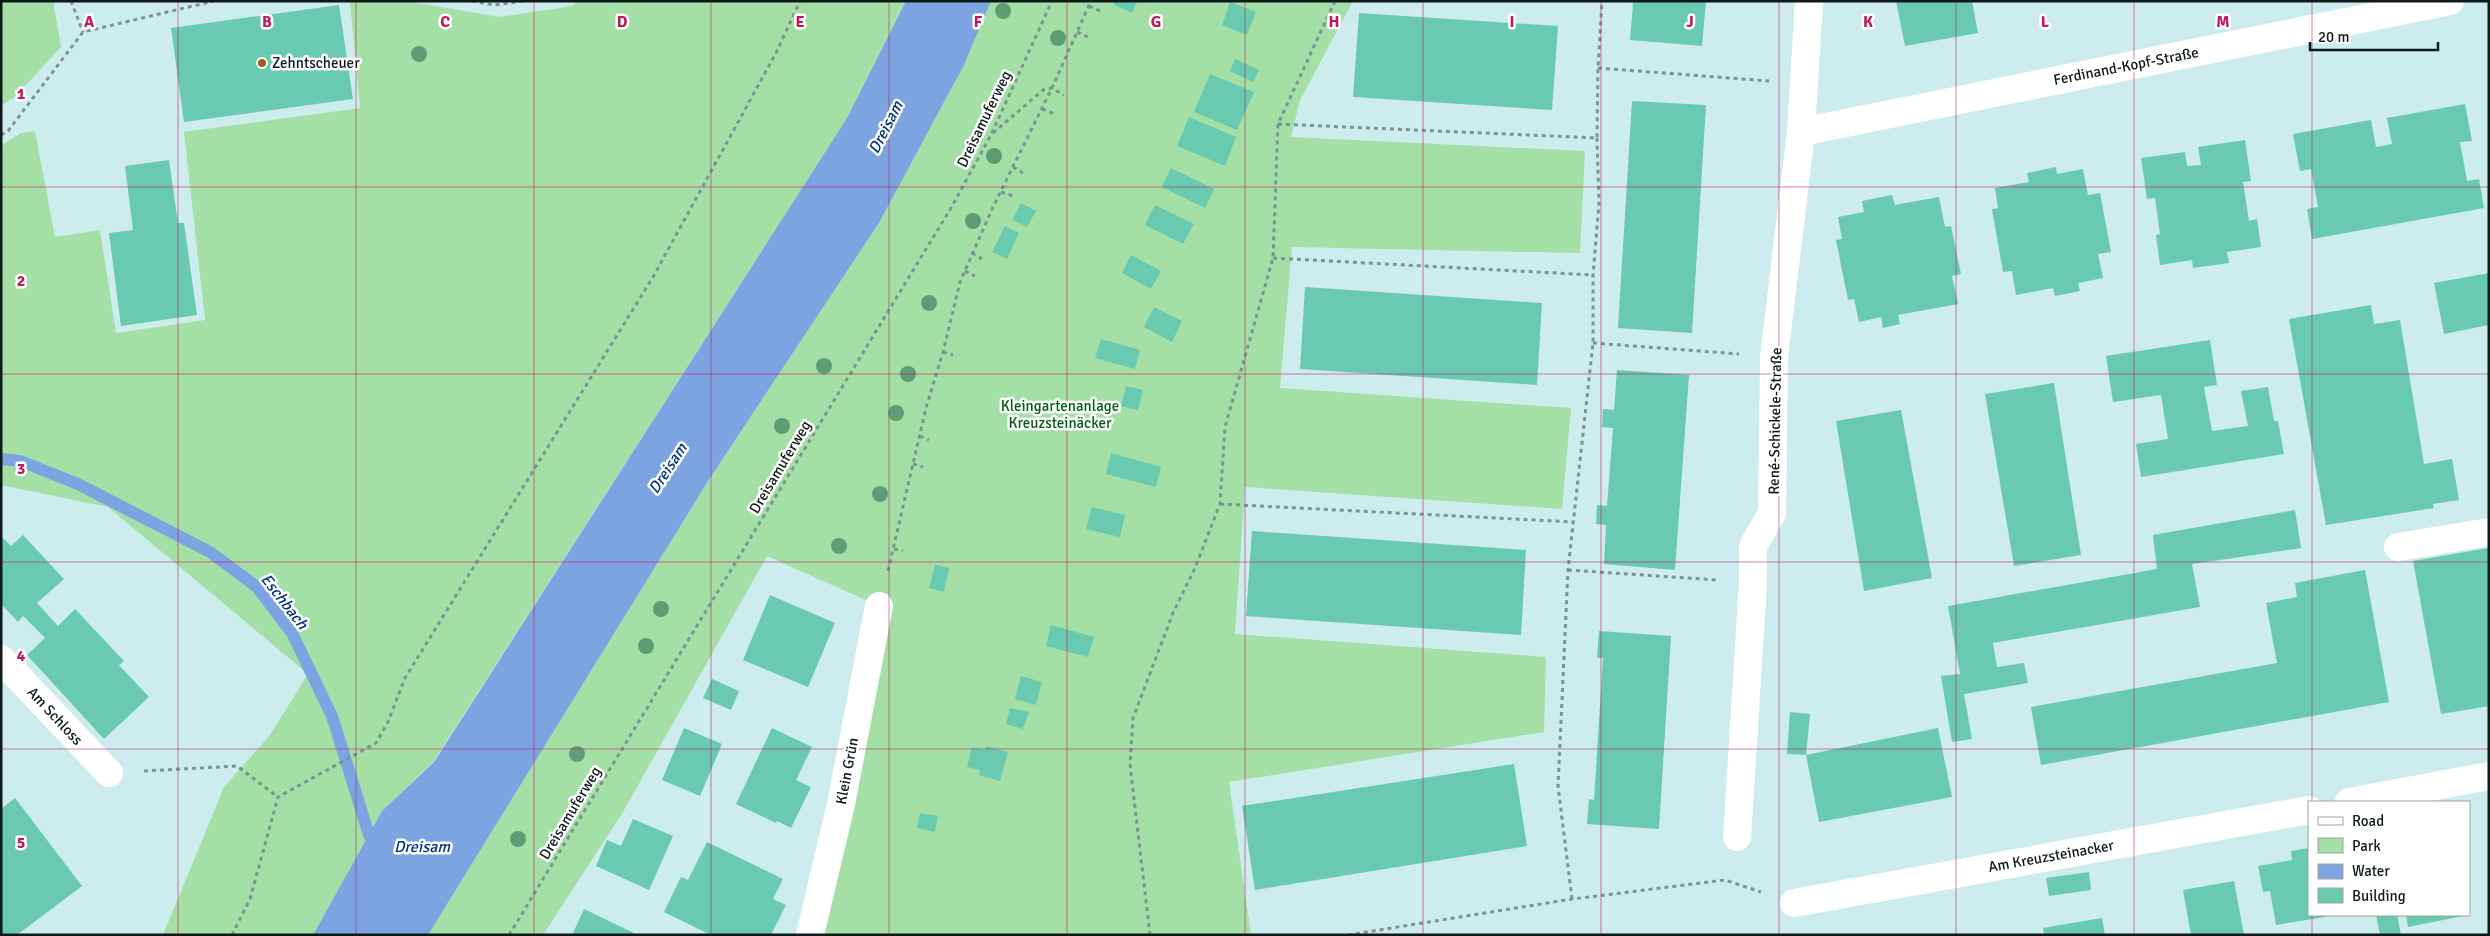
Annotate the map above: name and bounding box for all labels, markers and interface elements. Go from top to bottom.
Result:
text: A [84,12,95,32]
text: B [262,12,272,32]
text: C [440,12,450,32]
text: D [617,12,628,32]
text: E [795,12,805,32]
text: F [974,12,983,32]
text: G [1151,12,1161,32]
text: H [1329,12,1339,32]
text: I [1509,12,1515,32]
text: J [1686,12,1694,32]
text: K [1863,12,1873,32]
text: L [2041,12,2050,32]
text: M [2216,12,2230,32]
scale bar [2310,20,2438,52]
text: 20 m [2318,28,2349,46]
street label: Ferdinand-Kopf-Straße [2052,43,2200,89]
place label: Zehntscheuer [272,54,360,72]
marker: Zehntscheuer [256,57,268,69]
street label: Dreisamuferweg [953,68,1015,170]
text: 1 [17,84,26,104]
water label: Dreisam [864,97,908,157]
text: 2 [17,271,25,291]
street label: René-Schickele-Straße [1765,347,1785,495]
park label: Kleingartenanlage Kreuzsteinäcker [1001,397,1119,432]
street label: Dreisamuferweg [745,417,815,517]
water label: Dreisam [644,439,692,498]
text: 3 [17,459,25,479]
water label: Eschbach [256,570,313,634]
text: 4 [17,646,26,666]
street label: Am Schloss [23,683,87,749]
street label: Klein Grün [832,736,862,806]
street label: Dreisamuferweg [535,763,605,863]
legend [2308,801,2470,916]
text: Road [2352,812,2384,830]
text: 5 [17,833,25,853]
street label: Am Kreuzsteinacker [1987,836,2116,876]
water label: Dreisam [394,837,451,857]
text: Park [2352,837,2381,855]
text: Water [2352,862,2390,880]
text: Building [2352,887,2406,905]

